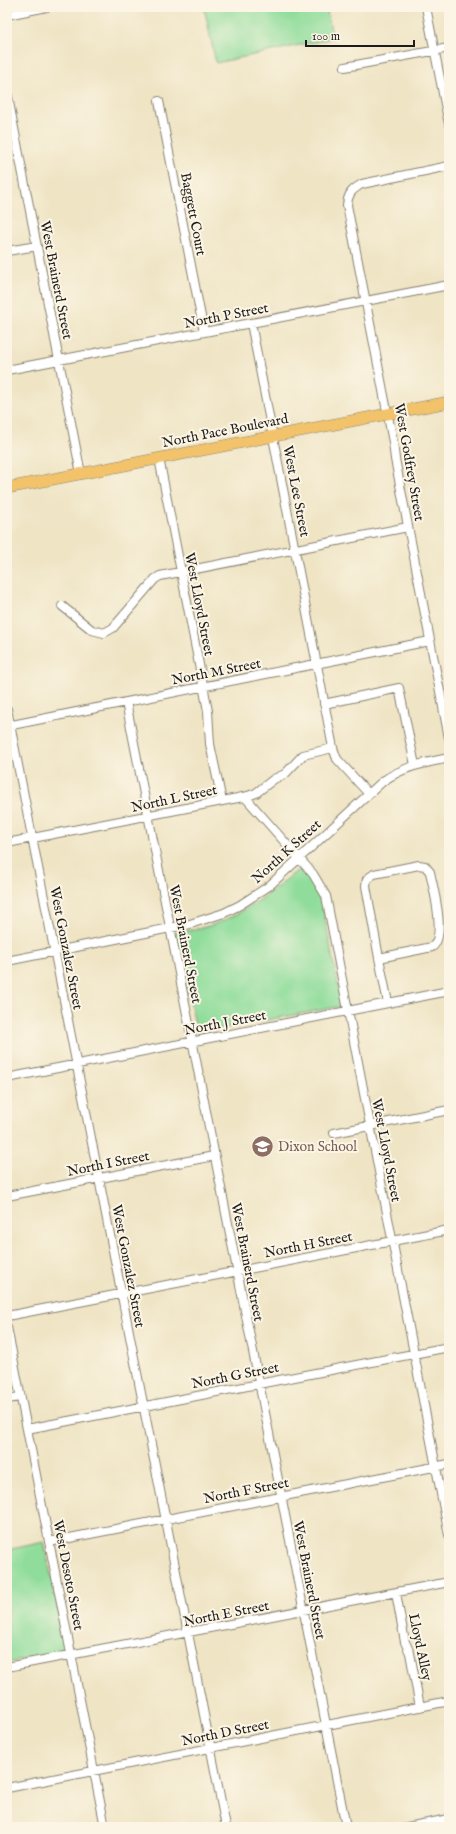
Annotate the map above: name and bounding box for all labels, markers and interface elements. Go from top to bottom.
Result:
scale bar [306,22,414,48]
text: 100 m [312,29,340,44]
street label: Baggett Court [176,171,210,257]
street label: West Brainerd Street [36,219,76,341]
street label: North P Street [182,299,270,333]
street label: West Godfrey Street [390,402,428,523]
street label: North Pace Boulevard [161,410,290,452]
street label: West Lee Street [278,444,314,539]
street label: West Lloyd Street [180,551,218,658]
street label: North M Street [170,654,263,689]
street label: North L Street [130,781,219,817]
street label: North K Street [248,816,325,888]
street label: West Brainerd Street [165,883,205,1005]
street label: West Gonzalez Street [45,885,87,1011]
street label: North J Street [183,1006,268,1040]
street label: West Lloyd Street [367,1097,405,1204]
school or university icon: Dixon School [249,1133,275,1159]
place label: Dixon School [278,1138,357,1156]
street label: North I Street [65,1147,151,1181]
street label: West Brainerd Street [227,1201,267,1323]
street label: West Gonzalez Street [107,1203,149,1329]
street label: North H Street [263,1228,354,1262]
street label: North G Street [190,1359,281,1393]
street label: North F Street [202,1474,291,1508]
street label: West Desoto Street [48,1518,88,1632]
street label: West Brainerd Street [289,1519,329,1641]
street label: North E Street [182,1597,271,1631]
street label: Lloyd Alley [404,1612,436,1683]
street label: North D Street [180,1716,271,1750]

